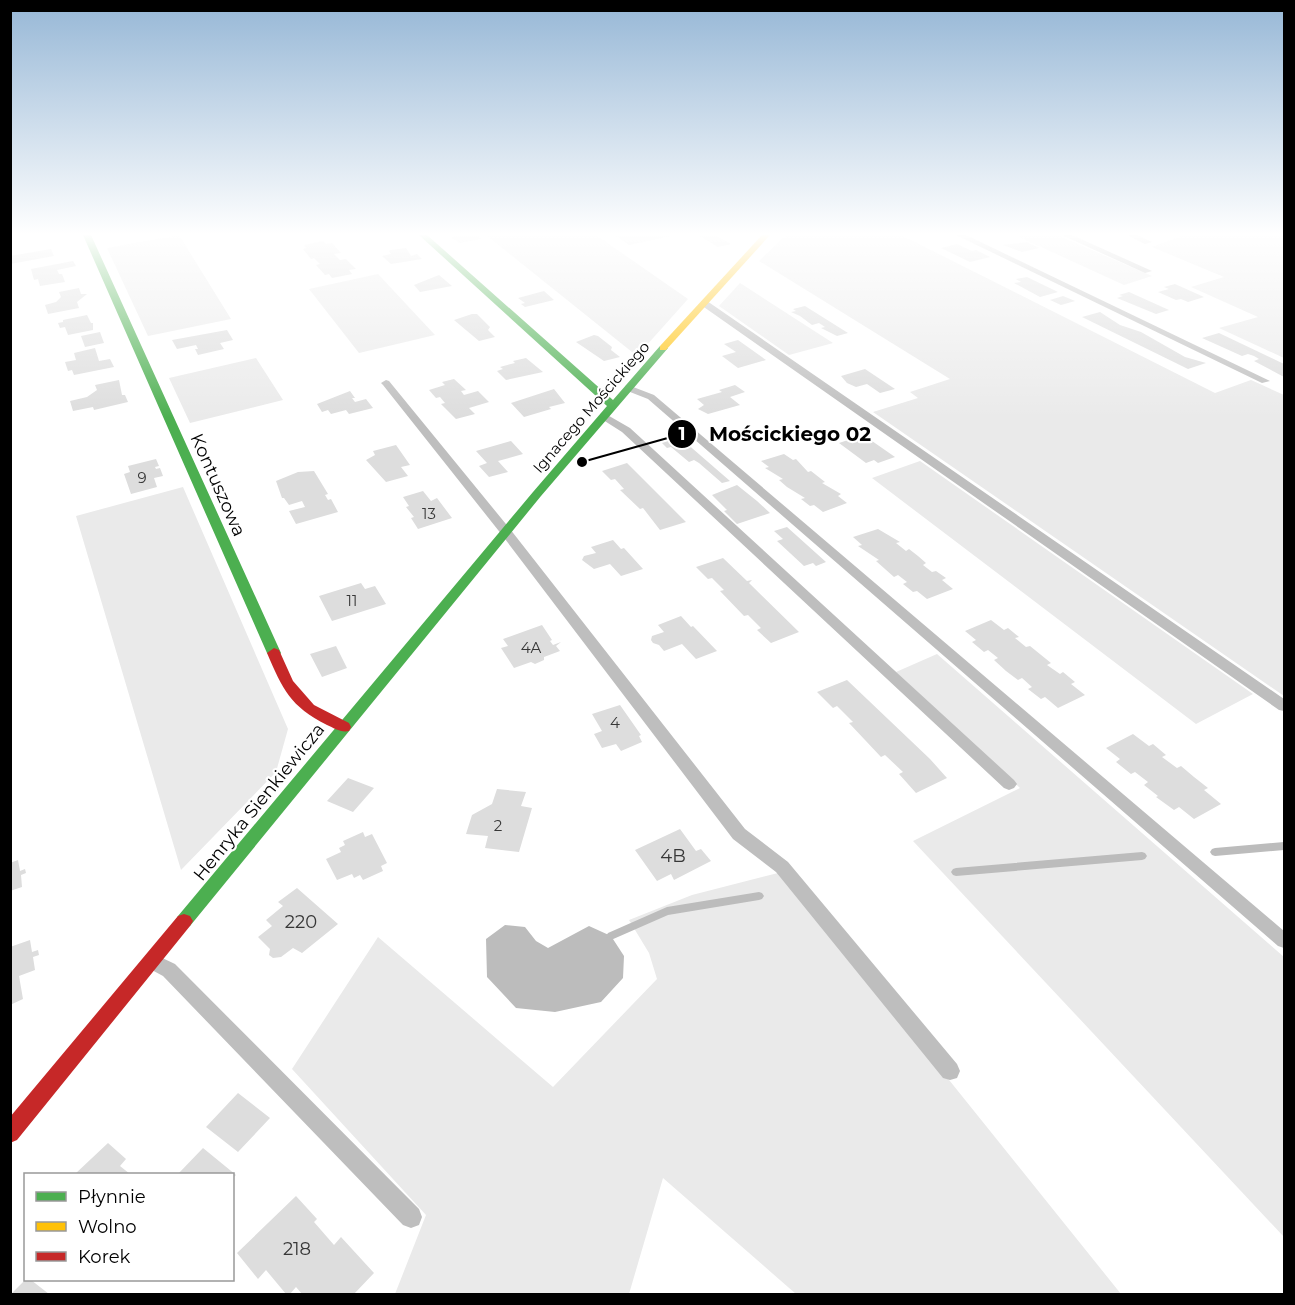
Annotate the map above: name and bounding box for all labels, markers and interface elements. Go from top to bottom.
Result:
street label: Ignacego Mościckiego [529,337,653,477]
callout: Mościckiego 02 [667,415,883,453]
text: Mościckiego 02 [709,422,871,446]
text: 1 [678,423,686,445]
street label: Kontuszowa [186,430,250,540]
house number: 9 [137,468,147,487]
house number: 13 [422,504,436,523]
house number: 11 [347,591,357,610]
house number: 4A [521,638,542,657]
house number: 4 [610,713,620,732]
street label: Henryka Sienkiewicza [189,719,329,885]
house number: 2 [494,816,502,835]
house number: 4B [660,845,686,867]
house number: 220 [285,911,317,933]
legend [24,1173,234,1281]
text: Płynnie [78,1186,146,1208]
text: Wolno [78,1216,137,1238]
house number: 218 [283,1238,311,1260]
text: Korek [78,1246,131,1268]

